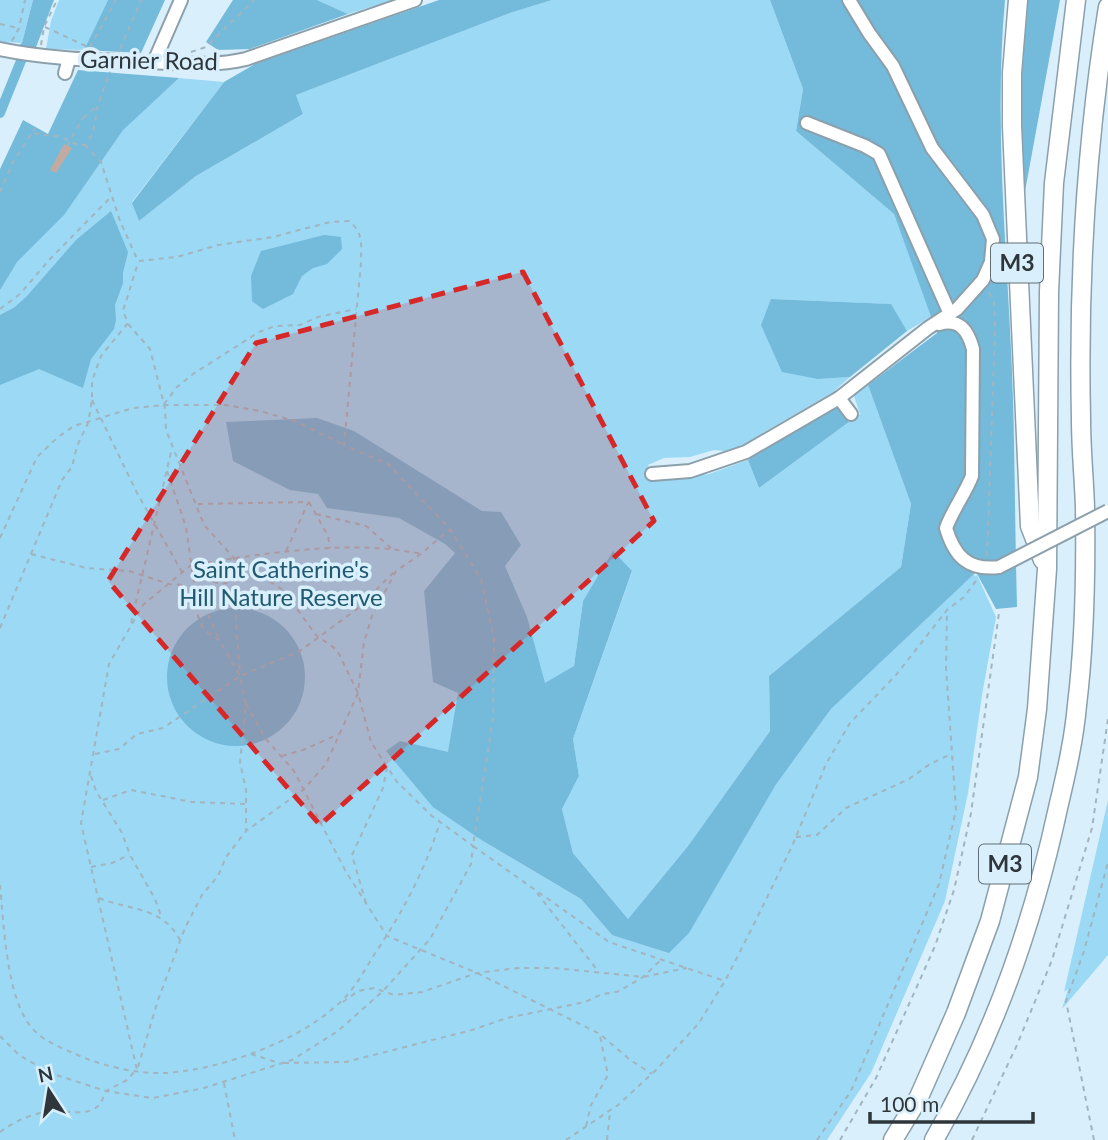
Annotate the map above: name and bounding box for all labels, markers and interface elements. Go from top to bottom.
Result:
street label: Garnier Road [80,44,218,75]
road number: M3 [991,244,1043,282]
park label: Saint Catherine's Hill Nature Reserve [179,554,383,611]
road number: M3 [979,844,1031,884]
north arrow [14,1056,84,1126]
text: N [36,1061,55,1087]
scale bar [870,1080,1033,1124]
text: 100 m [880,1091,939,1116]

